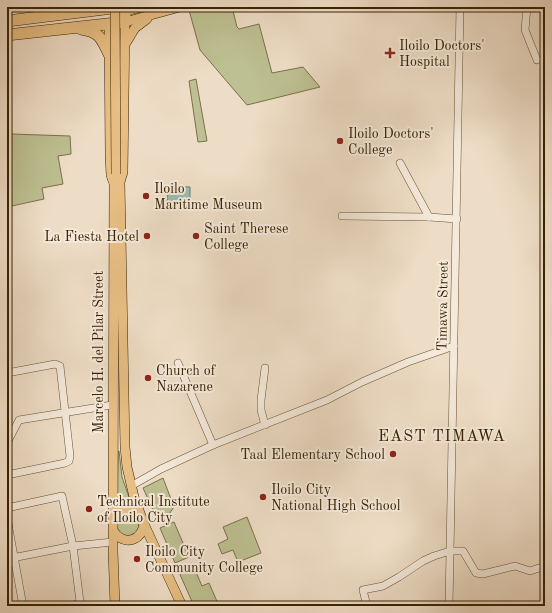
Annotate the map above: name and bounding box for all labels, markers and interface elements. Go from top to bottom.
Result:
place label: Iloilo Doctors' Hospital [399,39,485,69]
marker: Iloilo Doctors' Hospital [384,47,396,59]
place label: Iloilo Doctors' College [348,127,434,157]
marker: Iloilo Doctors' College [335,136,345,146]
place label: Iloilo Maritime Museum [154,182,263,212]
marker: Iloilo Maritime Museum [141,191,151,201]
place label: Saint Therese College [204,222,289,252]
place label: La Fiesta Hotel [44,230,139,244]
marker: La Fiesta Hotel [142,231,152,241]
marker: Saint Therese College [191,231,201,241]
street label: Timawa Street [435,261,451,351]
street label: Marcelo H. del Pilar Street [92,271,106,433]
place label: Church of Nazarene [156,364,217,394]
marker: Church of Nazarene [143,373,153,383]
district label: EAST TIMAWA [378,429,506,445]
place label: Taal Elementary School [240,448,385,462]
marker: Taal Elementary School [388,449,398,459]
place label: Iloilo City National High School [271,483,401,513]
marker: Iloilo City National High School [258,492,268,502]
place label: Technical Institute of Iloilo City [97,495,210,525]
marker: Technical Institute of Iloilo City [84,504,94,514]
place label: Iloilo City Community College [145,545,263,575]
marker: Iloilo City Community College [132,554,142,564]

